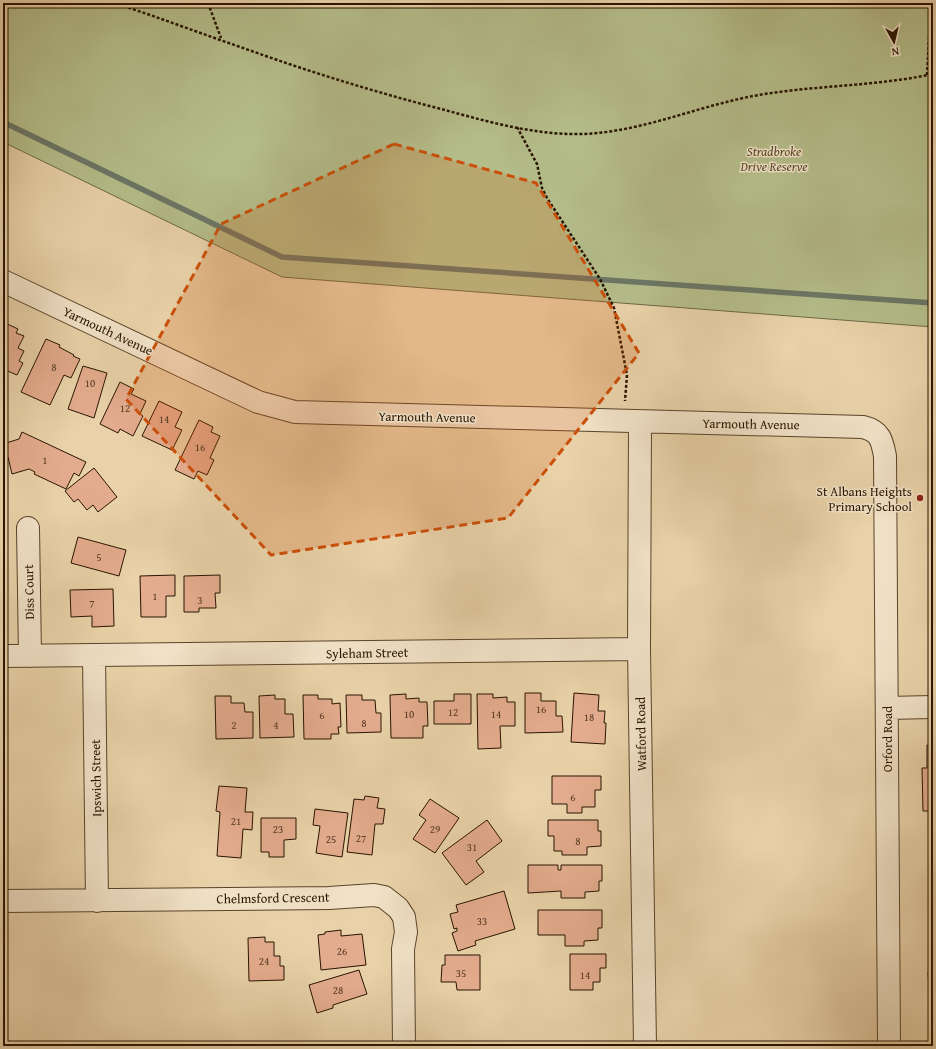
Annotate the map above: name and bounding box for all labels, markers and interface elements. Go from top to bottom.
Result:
north arrow [874,22,914,62]
text: N [890,43,900,60]
park label: Stradbroke Drive Reserve [739,142,808,176]
street label: Yarmouth Avenue [60,302,156,360]
house number: 8 [51,359,57,375]
house number: 10 [85,375,95,391]
house number: 12 [120,400,130,416]
street label: Yarmouth Avenue [378,407,476,427]
house number: 14 [159,411,169,427]
street label: Yarmouth Avenue [702,414,800,434]
house number: 16 [195,439,205,455]
house number: 1 [42,452,48,468]
place label: St Albans Heights Primary School [817,482,912,516]
marker: St Albans Heights Primary School [915,493,925,503]
house number: 5 [96,549,102,565]
street label: Diss Court [19,564,39,620]
house number: 1 [152,588,158,604]
house number: 3 [197,592,203,608]
house number: 7 [89,595,95,611]
street label: Syleham Street [326,643,409,663]
street label: Watford Road [631,697,651,771]
house number: 16 [536,701,546,717]
house number: 12 [448,704,458,720]
house number: 10 [404,706,414,722]
house number: 14 [491,706,501,722]
street label: Orford Road [878,706,897,772]
house number: 6 [319,707,325,723]
house number: 18 [584,709,594,725]
house number: 8 [361,715,367,731]
house number: 2 [231,717,237,733]
house number: 4 [273,717,279,733]
street label: Ipswich Street [86,739,106,817]
house number: 6 [570,789,576,805]
house number: 21 [231,813,241,829]
house number: 23 [273,821,283,837]
house number: 29 [430,821,440,837]
house number: 27 [356,830,366,846]
house number: 25 [326,831,336,847]
house number: 8 [575,833,581,849]
house number: 31 [467,839,477,855]
street label: Chelmsford Crescent [216,888,330,908]
house number: 33 [477,913,487,929]
house number: 26 [337,943,347,959]
house number: 24 [259,953,269,969]
house number: 35 [456,965,466,981]
house number: 14 [580,967,590,983]
house number: 28 [333,982,343,998]

